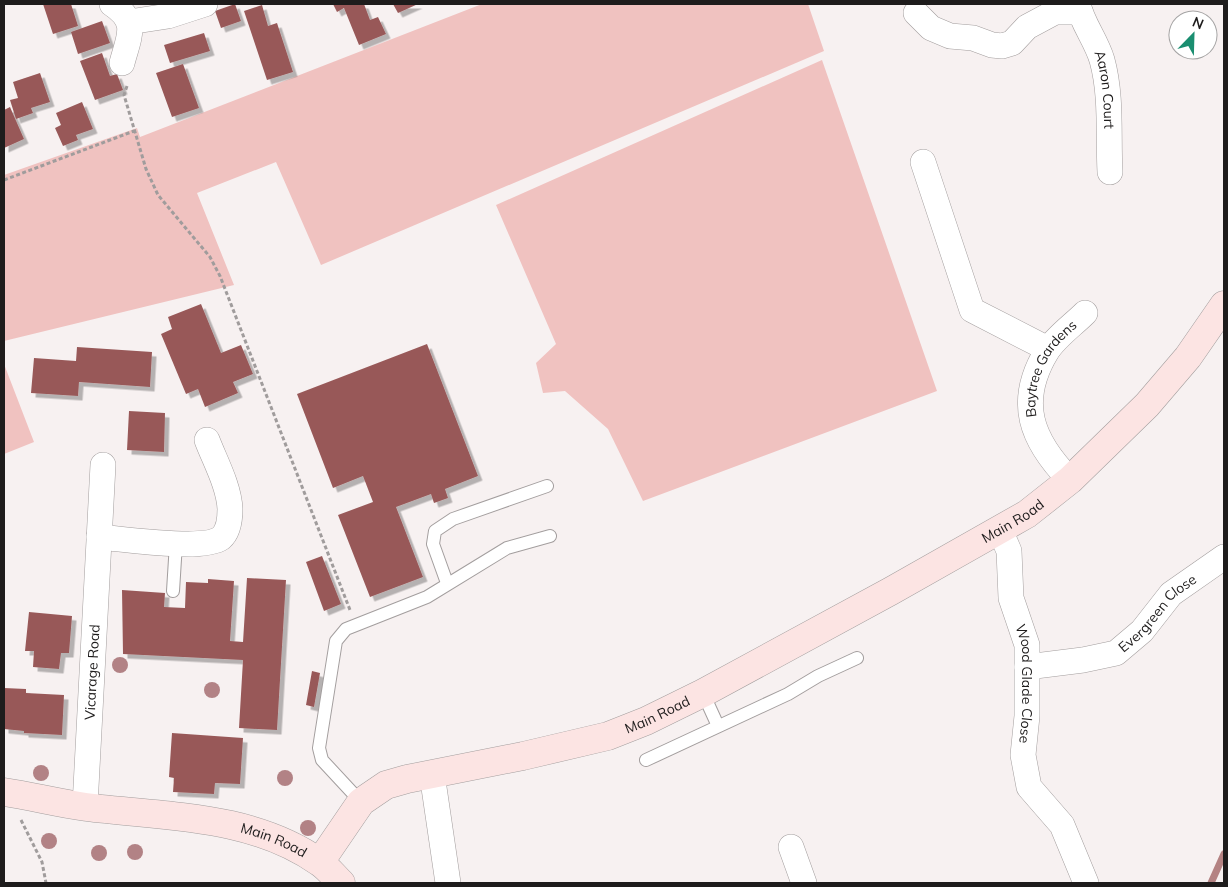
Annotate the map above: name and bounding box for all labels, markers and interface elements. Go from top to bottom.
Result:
north arrow [1168,10,1218,60]
text: N [1190,13,1206,33]
street label: Aaron Court [1090,48,1118,129]
street label: Baytree Gardens [1021,316,1080,418]
street label: Main Road [978,495,1048,547]
street label: Evergreen Close [1115,570,1200,656]
street label: Wood Glade Close [1012,622,1036,744]
street label: Vicarage Road [81,624,104,721]
street label: Main Road [622,692,693,738]
street label: Main Road [239,819,310,861]

